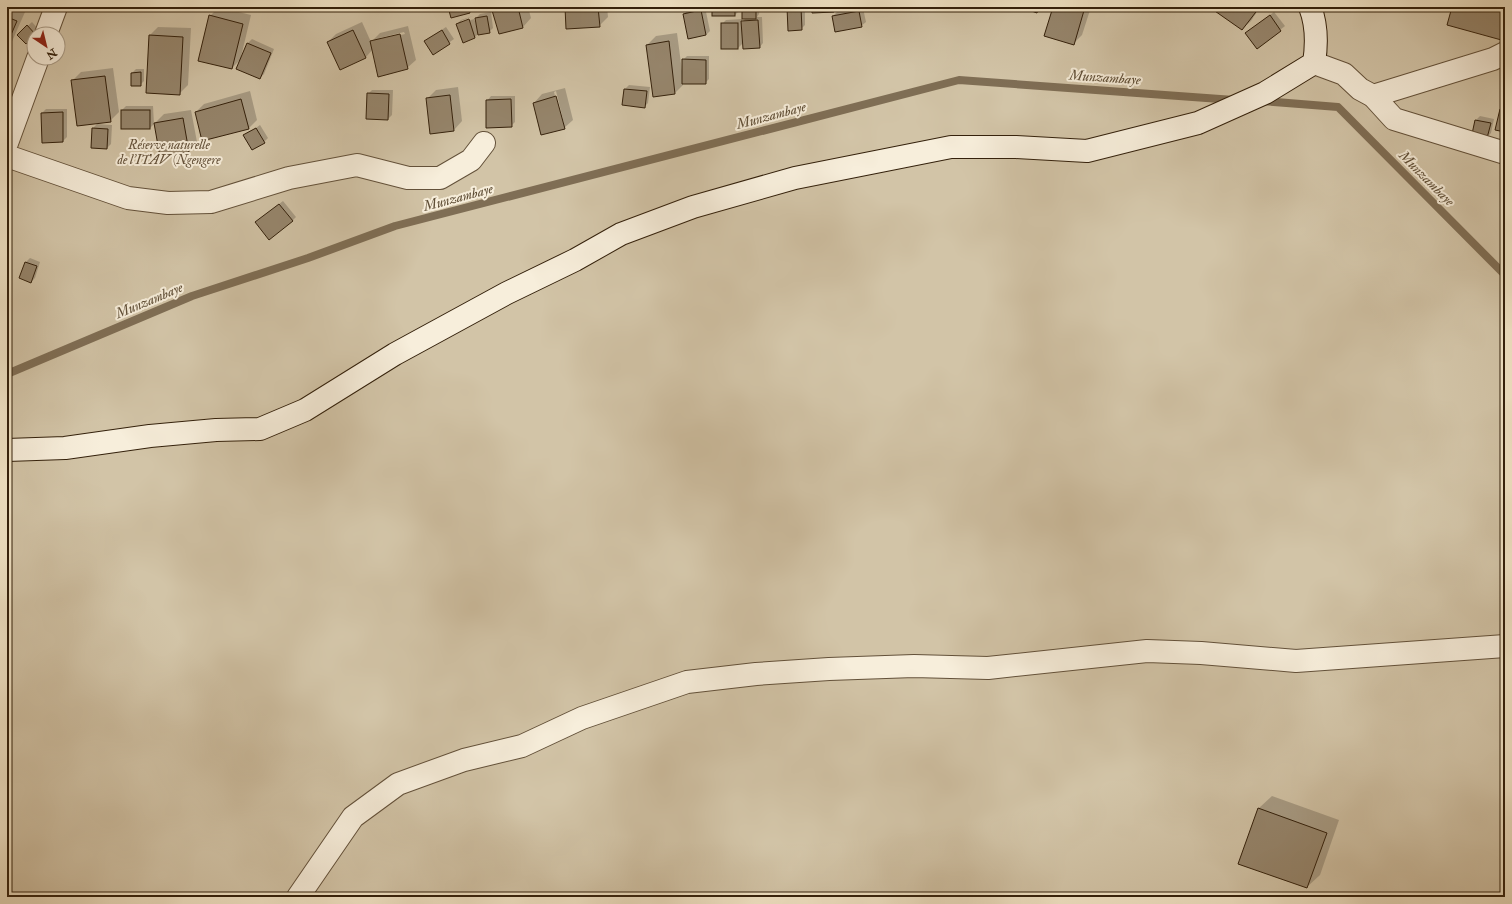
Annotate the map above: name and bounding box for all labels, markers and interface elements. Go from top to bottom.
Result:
north arrow [26,26,66,66]
text: N [43,45,60,63]
water label: Munzambaye [1068,66,1142,88]
water label: Munzambaye [733,98,808,133]
park label: Réserve naturelle de l'ITAV (Ngengere [116,137,221,168]
water label: Munzambaye [1395,146,1458,210]
water label: Munzambaye [420,180,495,215]
water label: Munzambaye [112,279,186,323]

